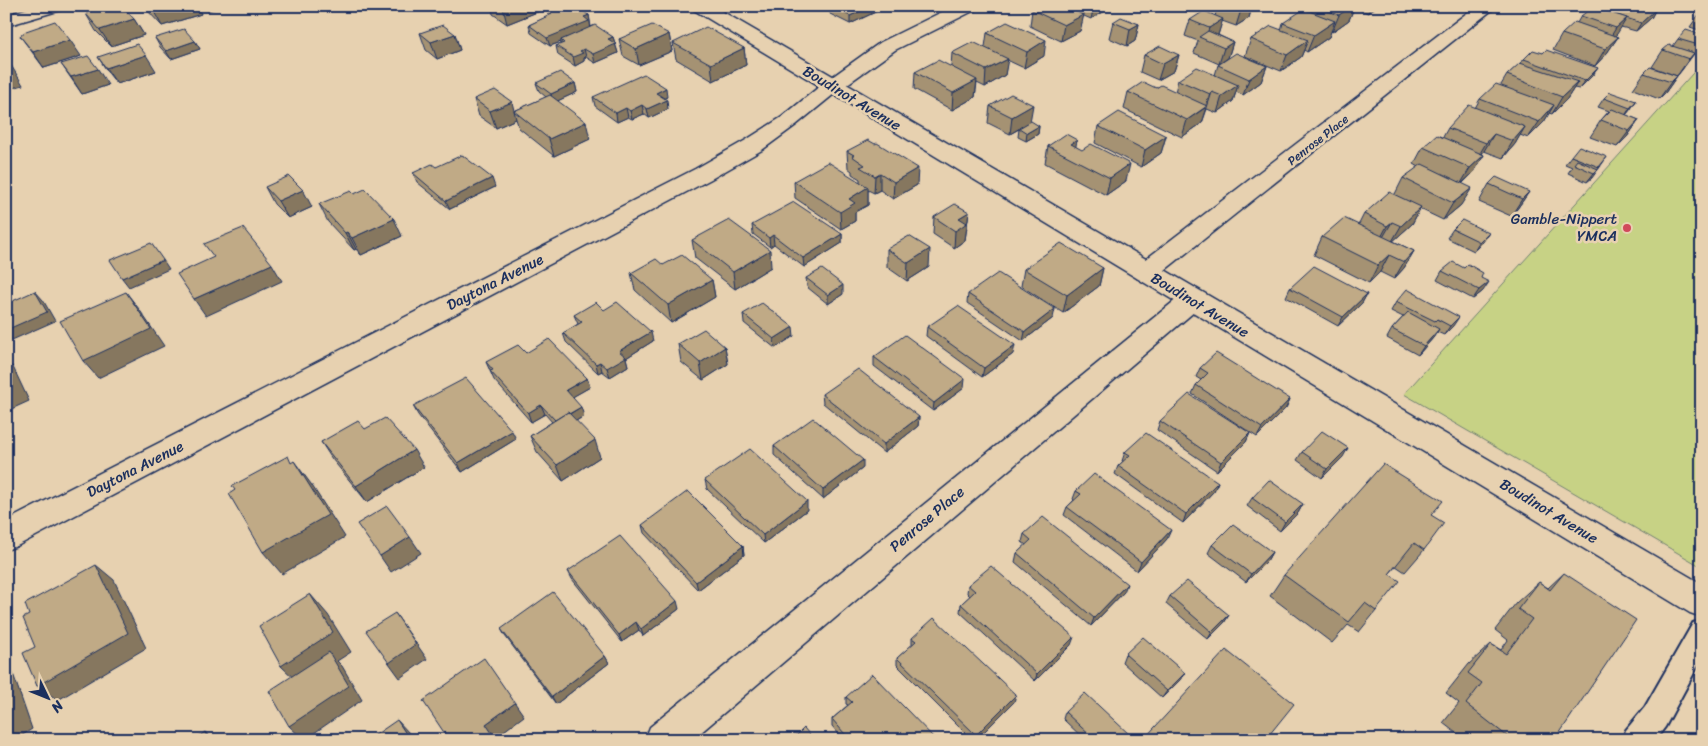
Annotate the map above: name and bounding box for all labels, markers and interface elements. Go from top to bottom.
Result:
street label: Boudinot Avenue [798,58,907,138]
street label: Penrose Place [1282,109,1354,171]
place label: Gamble-Nippert YMCA [1511,206,1617,249]
marker: Gamble-Nippert YMCA [1621,222,1633,234]
street label: Daytona Avenue [442,246,548,318]
street label: Boudinot Avenue [1146,265,1255,345]
street label: Daytona Avenue [82,433,188,505]
street label: Boudinot Avenue [1495,471,1604,551]
street label: Penrose Place [883,479,971,559]
north arrow [22,674,72,724]
text: N [44,694,70,719]

